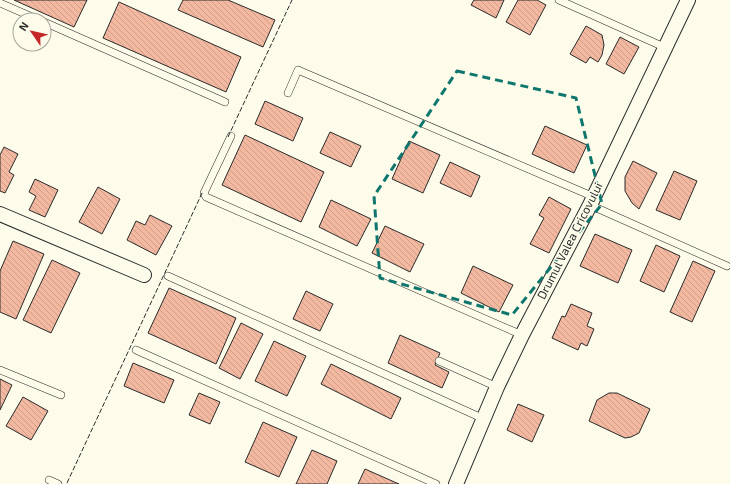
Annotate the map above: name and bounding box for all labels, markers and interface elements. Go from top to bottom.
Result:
north arrow [12,12,52,52]
text: N [16,19,31,33]
street label: Drumul Valea Cricovului [534,180,605,301]

